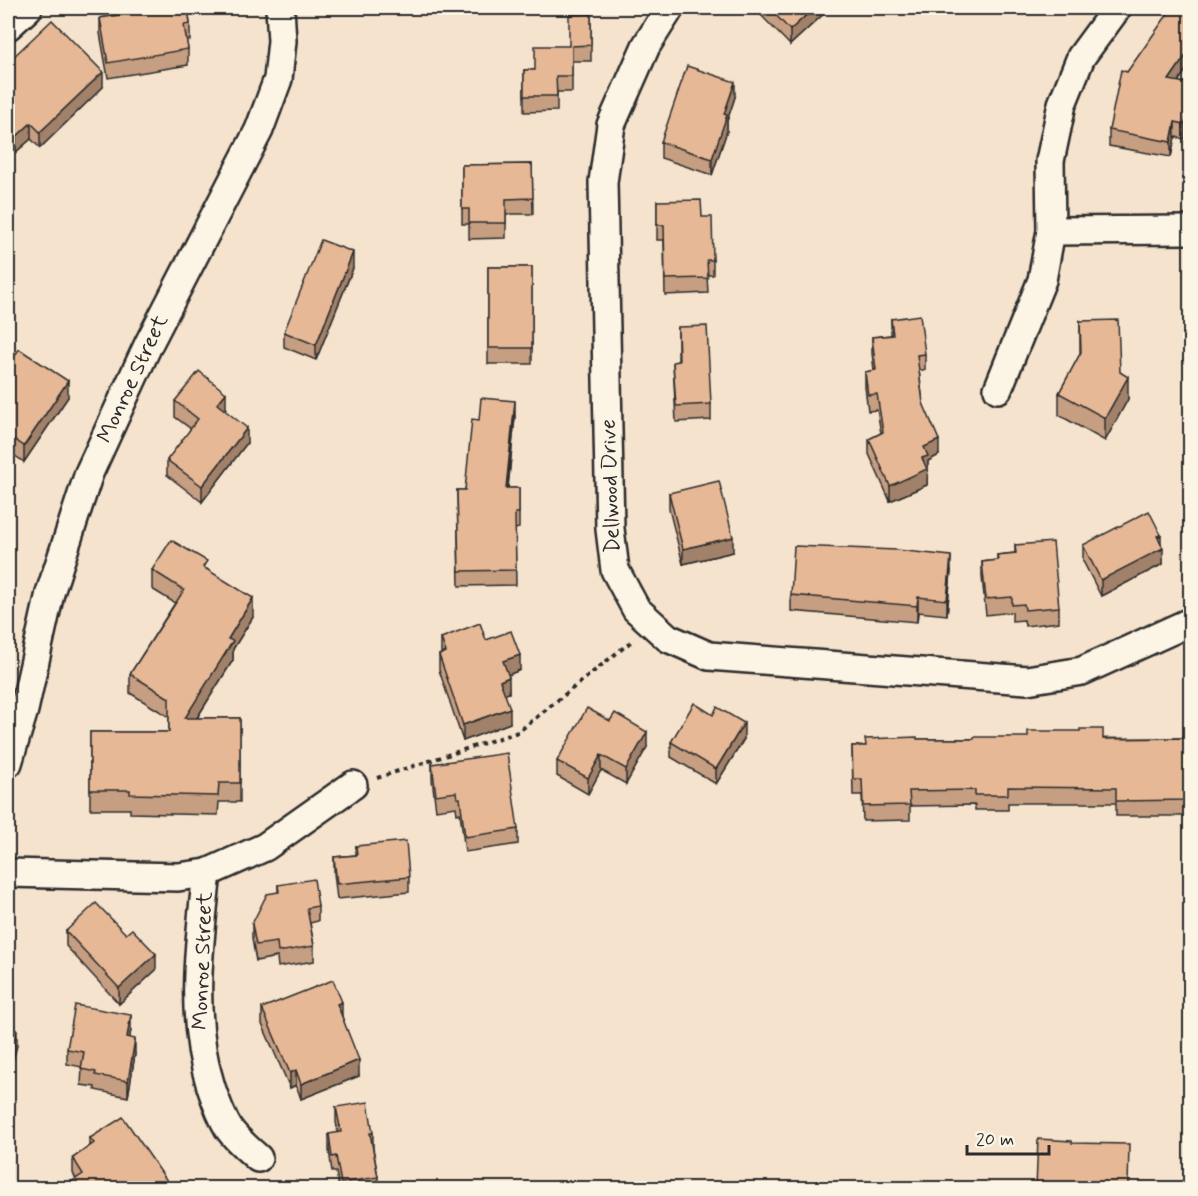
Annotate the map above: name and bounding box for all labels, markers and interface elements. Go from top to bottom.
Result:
street label: Monroe Street [91,310,175,448]
street label: Dellwood Drive [595,419,627,553]
street label: Monroe Street [187,891,219,1031]
scale bar [967,1118,1050,1156]
text: 20 m [976,1128,1014,1152]

